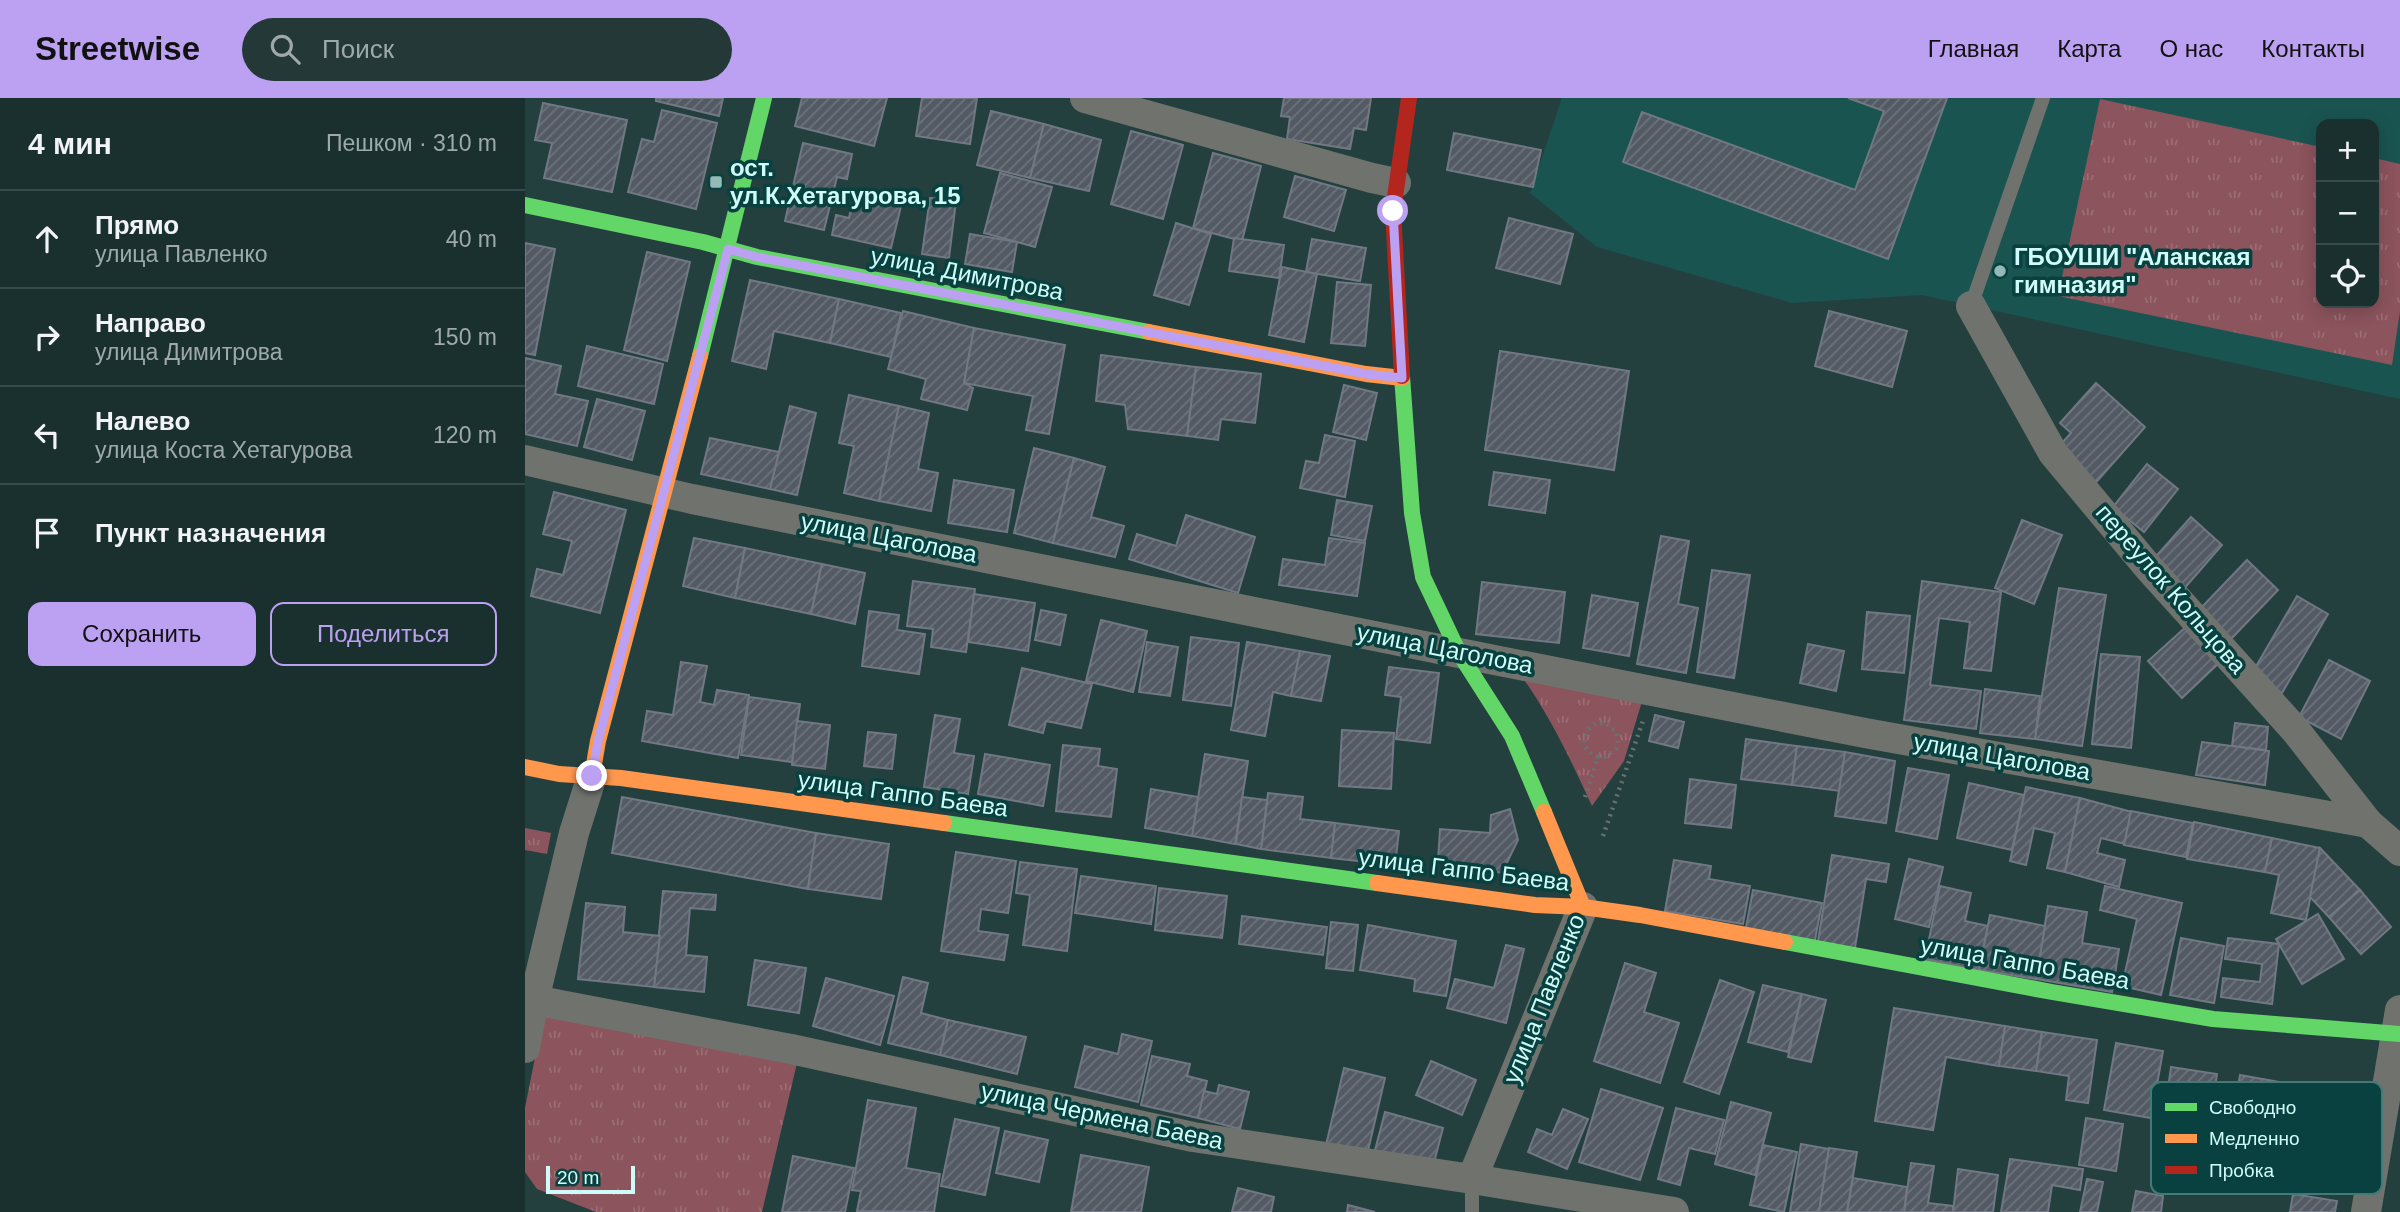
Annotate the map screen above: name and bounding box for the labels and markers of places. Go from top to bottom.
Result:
place label: ост. ул.К.Хетагурова, 15 [730,154,961,209]
marker: ост. ул.К.Хетагурова, 15 [708,174,724,190]
place label: ГБОУШИ "Аланская гимназия" [2014,243,2250,298]
marker: ГБОУШИ "Аланская гимназия" [1992,263,2008,279]

